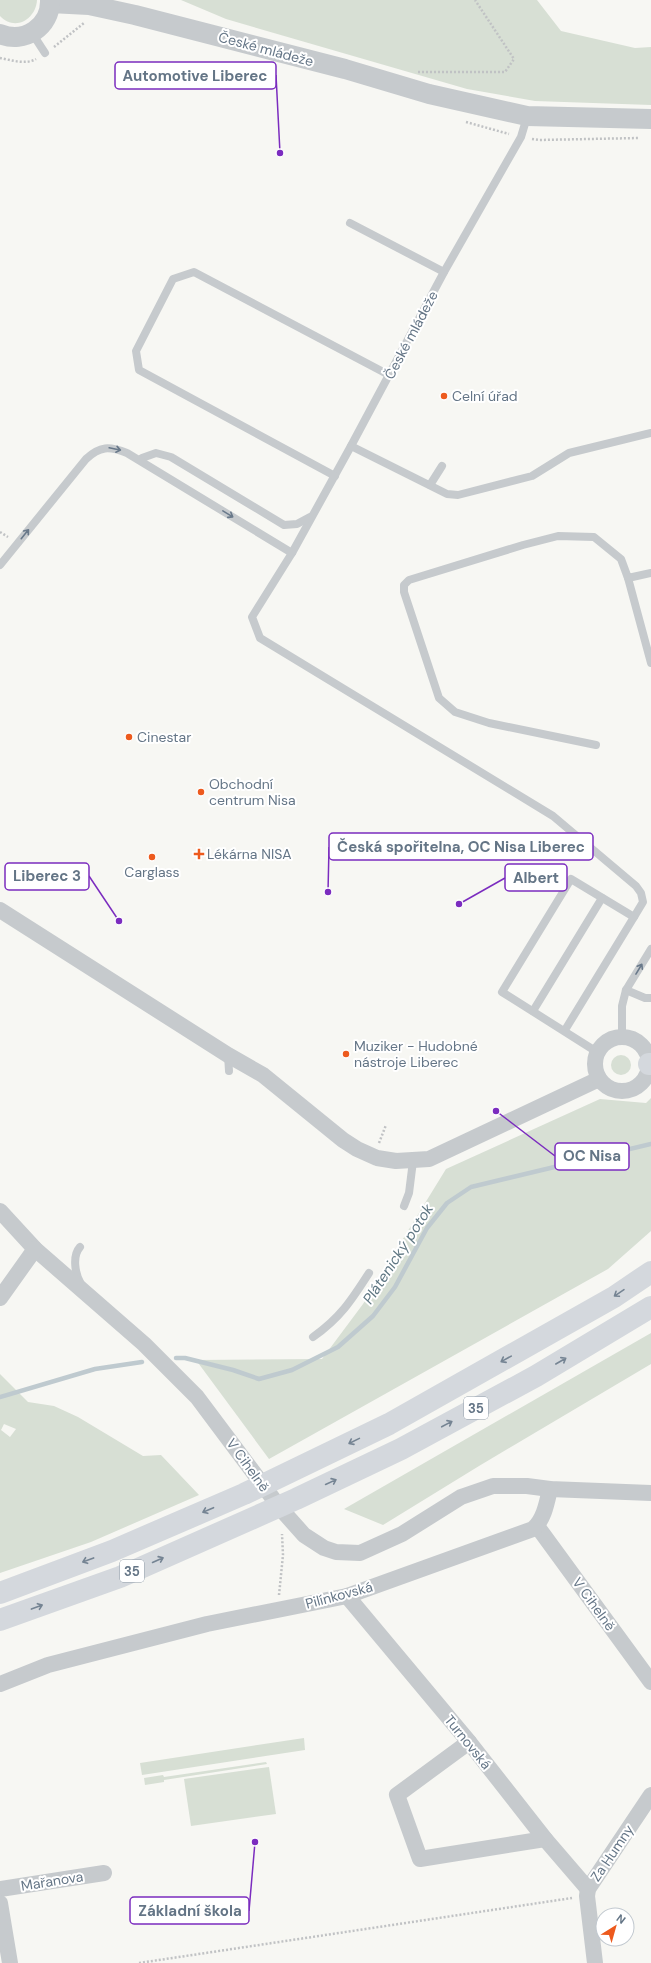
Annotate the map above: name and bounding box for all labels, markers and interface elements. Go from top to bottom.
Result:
street label: České mládeže [217,28,315,70]
callout: Automotive Liberec [115,62,276,89]
text: Automotive Liberec [123,66,267,86]
street label: České mládeže [380,288,442,382]
place label: Celní úřad [452,387,518,405]
marker: Celní úřad [439,391,449,401]
one-way arrow [108,446,121,454]
one-way arrow [222,510,234,518]
one-way arrow [20,529,29,540]
place label: Cinestar [137,728,191,746]
marker: Cinestar [124,732,134,742]
place label: Obchodní centrum Nisa [209,775,296,809]
marker: Obchodní centrum Nisa [196,787,206,797]
callout: Česká spořitelna, OC Nisa Liberec [329,833,593,860]
text: Česká spořitelna, OC Nisa Liberec [337,837,585,857]
place label: Lékárna NISA [207,845,292,863]
marker: Lékárna NISA [194,849,204,859]
marker: Carglass [147,852,157,862]
callout: Liberec 3 [5,863,89,890]
place label: Carglass [124,863,180,881]
callout: Albert [505,864,567,891]
text: Liberec 3 [13,866,81,886]
text: Albert [513,868,559,888]
one-way arrow [635,963,643,975]
place label: Muziker - Hudobné nástroje Liberec [354,1037,478,1071]
marker: Muziker - Hudobné nástroje Liberec [341,1049,351,1059]
callout: OC Nisa [555,1143,629,1170]
text: OC Nisa [563,1146,621,1166]
water label: Plátenický potok [358,1200,438,1308]
one-way arrow [613,1289,624,1297]
one-way arrow [500,1355,512,1363]
one-way arrow [555,1357,567,1365]
road number: 35 [464,1397,488,1419]
one-way arrow [441,1419,453,1427]
street label: V Cihelně [223,1435,273,1495]
one-way arrow [349,1438,361,1445]
one-way arrow [325,1478,337,1485]
one-way arrow [202,1506,214,1514]
one-way arrow [151,1556,163,1563]
one-way arrow [82,1557,95,1564]
road number: 35 [120,1560,144,1582]
street label: V Cihelně [569,1574,619,1634]
street label: Pilínkovská [303,1577,375,1613]
one-way arrow [30,1603,43,1610]
street label: Turnovská [441,1711,495,1773]
street label: Za Humny [586,1821,638,1885]
street label: Mařanova [20,1867,84,1895]
callout: Základní škola [130,1897,249,1924]
text: Základní škola [138,1901,242,1921]
north arrow [595,1907,635,1947]
text: N [614,1911,628,1927]

